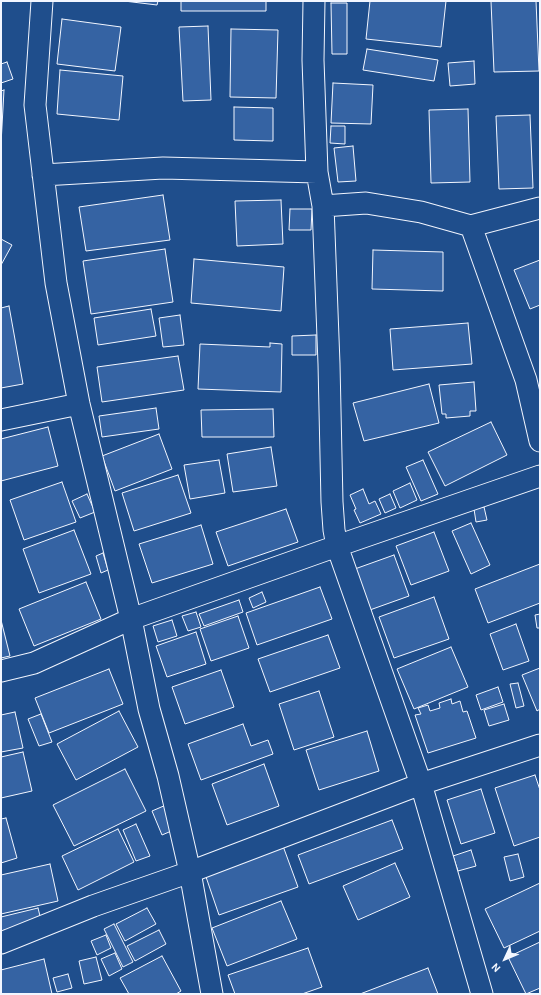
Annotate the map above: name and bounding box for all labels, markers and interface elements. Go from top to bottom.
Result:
north arrow [485,939,525,979]
text: N [489,960,503,975]

